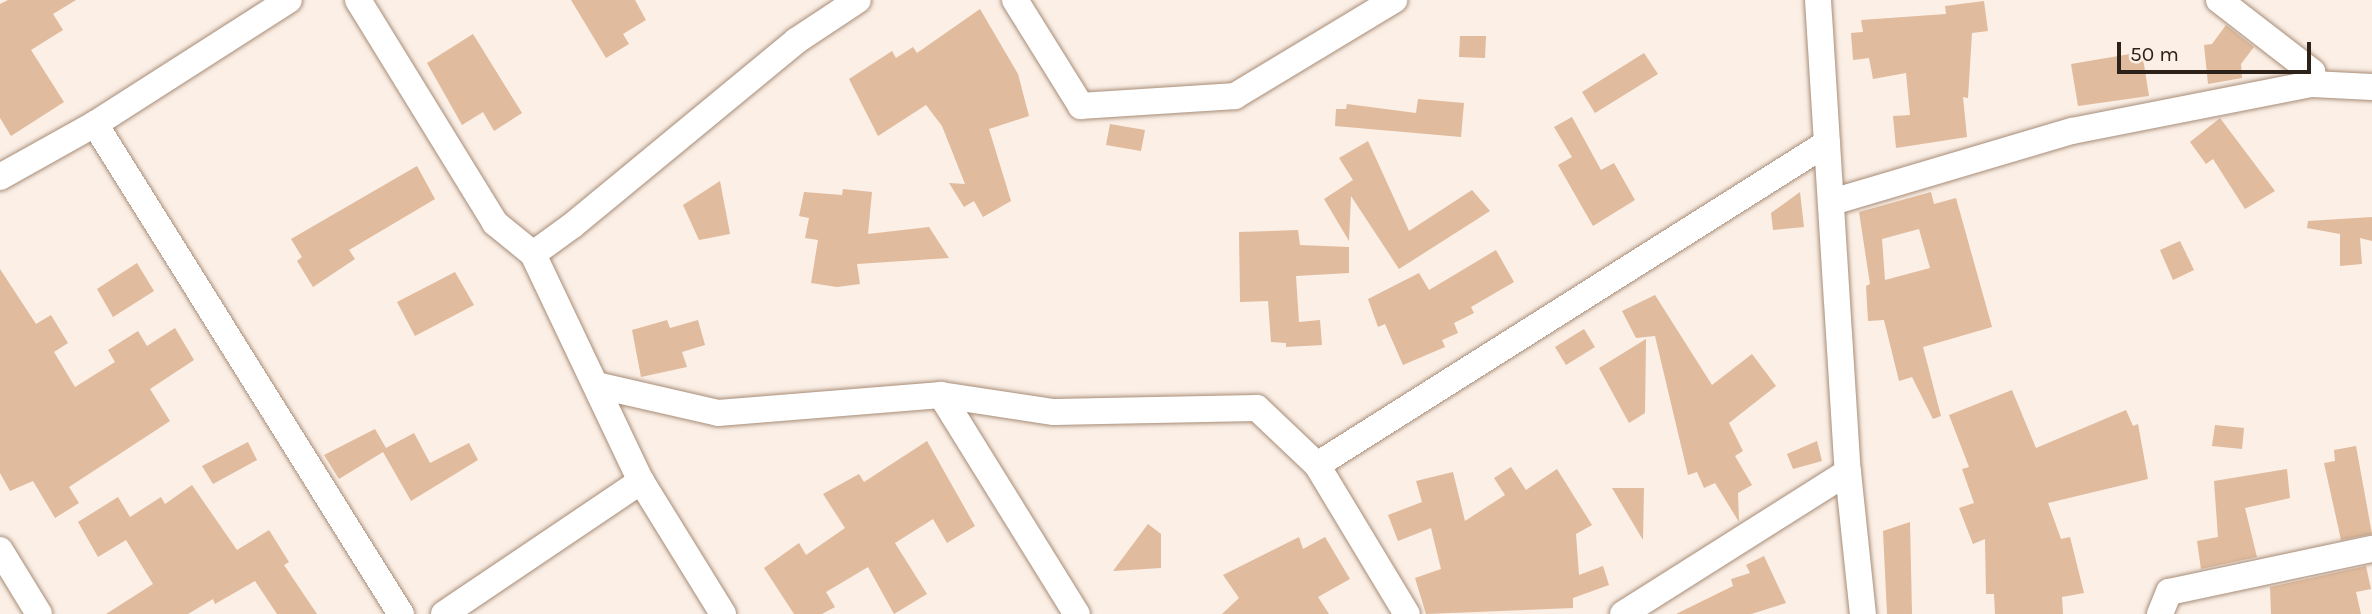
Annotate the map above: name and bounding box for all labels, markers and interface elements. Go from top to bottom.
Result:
scale bar [2120,28,2314,72]
text: 50 m [2130,42,2179,66]

